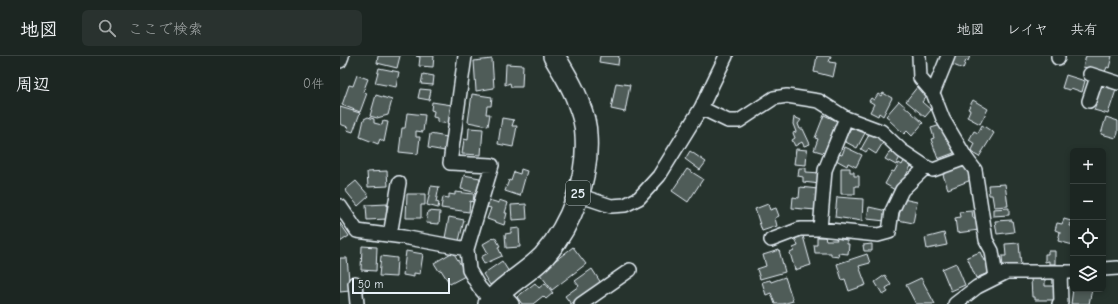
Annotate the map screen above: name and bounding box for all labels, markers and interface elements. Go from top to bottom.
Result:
search box [82,10,362,46]
icon: search [96,17,118,39]
text: 地図 [20,19,58,41]
text: ここで検索 [128,20,203,38]
text: 地図 [957,21,985,38]
text: レイヤ [1007,21,1048,38]
text: 共有 [1070,21,1098,38]
text: 周辺 [16,75,50,94]
text: 0件 [303,76,324,91]
map controls [1070,148,1106,292]
button: + [1070,148,1106,184]
road number: 25 [566,181,590,205]
button: − [1070,184,1106,220]
button: locate [1070,220,1106,256]
button: layers [1070,256,1106,292]
scale bar [352,276,450,295]
text: 50 m [358,278,383,291]

